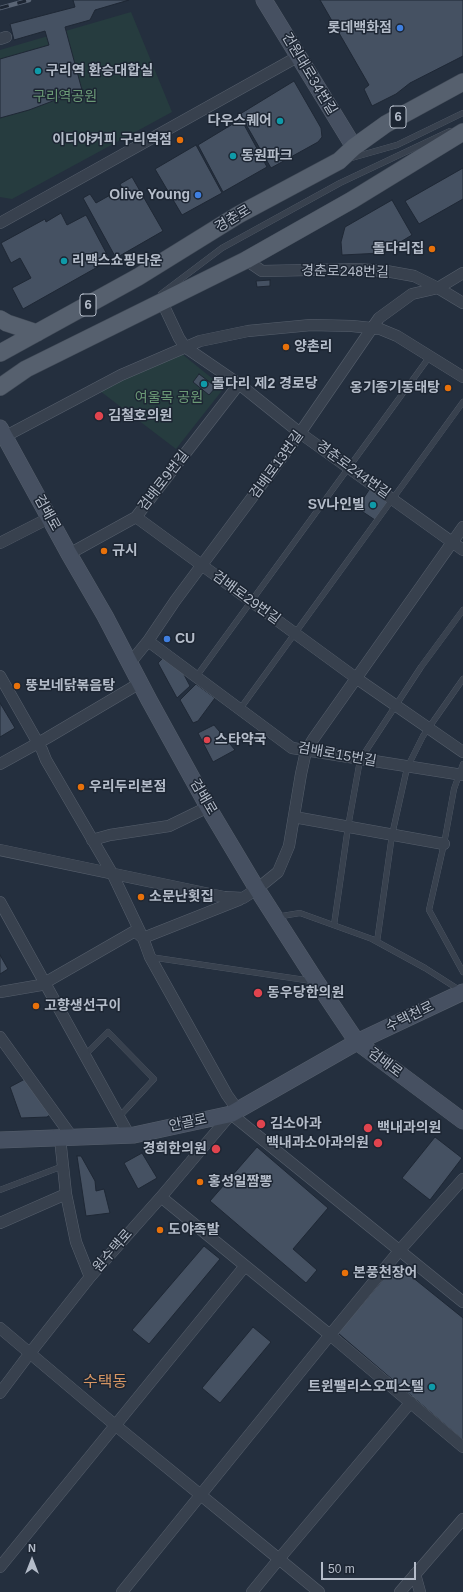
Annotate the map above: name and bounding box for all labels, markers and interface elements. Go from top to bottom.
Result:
place label: 롯데백화점 [328,20,392,36]
marker: 롯데백화점 [395,23,405,33]
street label: 건원대로34번길 [278,30,340,118]
place label: 구리역 환승대합실 [46,63,153,79]
marker: 구리역 환승대합실 [33,66,43,76]
park label: 구리역공원 [33,89,97,105]
road number: 6 [390,106,406,128]
place label: 다우스퀘어 [208,113,272,129]
marker: 다우스퀘어 [275,116,285,126]
place label: 이디야커피 구리역점 [52,132,172,148]
marker: 이디야커피 구리역점 [175,135,185,145]
place label: 동원파크 [241,148,293,164]
marker: 동원파크 [228,151,238,161]
place label: Olive Young [109,187,190,203]
marker: Olive Young [193,190,203,200]
street label: 경춘로 [212,202,254,236]
place label: 돌다리집 [372,241,424,257]
marker: 돌다리집 [427,244,437,254]
place label: 리맥스쇼핑타운 [72,253,162,269]
marker: 리맥스쇼핑타운 [59,256,69,266]
street label: 경춘로248번길 [301,263,389,281]
road number: 6 [80,294,96,316]
place label: 양촌리 [294,339,333,355]
marker: 양촌리 [281,342,291,352]
place label: 돌다리 제2 경로당 [212,376,318,392]
marker: 돌다리 제2 경로당 [199,379,209,389]
place label: 옹기종기동태탕 [350,380,440,396]
marker: 옹기종기동태탕 [443,383,453,393]
park label: 여울목 공원 [135,390,203,406]
place label: 김철호의원 [108,408,172,424]
marker: 김철호의원 [93,410,105,422]
street label: 검배로13번길 [247,428,307,502]
street label: 경춘로244번길 [313,437,393,503]
street label: 검배로9번길 [135,447,193,515]
street label: 검배로 [30,492,64,534]
place label: SV나인빌 [308,497,365,513]
marker: SV나인빌 [368,500,378,510]
place label: 규시 [112,543,138,559]
marker: 규시 [99,546,109,556]
street label: 검배로29번길 [209,568,283,628]
place label: CU [175,631,195,647]
marker: CU [162,634,172,644]
place label: 뚱보네닭볶음탕 [25,678,115,694]
marker: 뚱보네닭볶음탕 [12,681,22,691]
place label: 스타약국 [215,732,267,748]
marker: 스타약국 [202,735,212,745]
street label: 검배로15번길 [296,740,378,770]
street label: 검배로 [186,776,220,818]
place label: 우리두리본점 [89,779,166,795]
marker: 우리두리본점 [76,782,86,792]
place label: 소문난횟집 [149,889,213,905]
marker: 소문난횟집 [136,892,146,902]
place label: 동우당한의원 [267,985,344,1001]
marker: 동우당한의원 [252,987,264,999]
place label: 고향생선구이 [44,998,121,1014]
street label: 수택천로 [383,998,437,1036]
marker: 고향생선구이 [31,1001,41,1011]
street label: 검배로 [365,1045,405,1081]
street label: 안골로 [167,1111,209,1135]
place label: 김소아과 [270,1116,322,1132]
marker: 김소아과 [255,1118,267,1130]
place label: 백내과의원 [377,1120,441,1136]
marker: 백내과의원 [362,1122,374,1134]
place label: 백내과소아과의원 [266,1135,369,1151]
marker: 백내과소아과의원 [372,1137,384,1149]
place label: 경희한의원 [143,1141,207,1157]
marker: 경희한의원 [210,1143,222,1155]
place label: 홍성일짬뽕 [208,1174,272,1190]
marker: 홍성일짬뽕 [195,1177,205,1187]
place label: 도야족발 [168,1222,220,1238]
marker: 도야족발 [155,1225,165,1235]
street label: 원수택로 [90,1226,136,1276]
place label: 본풍천장어 [353,1265,417,1281]
marker: 본풍천장어 [340,1268,350,1278]
district label: 수택동 [83,1373,127,1393]
place label: 트윈팰리스오피스텔 [308,1379,424,1395]
marker: 트윈팰리스오피스텔 [427,1382,437,1392]
north arrow [12,1540,52,1580]
text: N [28,1542,36,1554]
scale bar [323,1554,418,1580]
text: 50 m [328,1562,355,1576]

